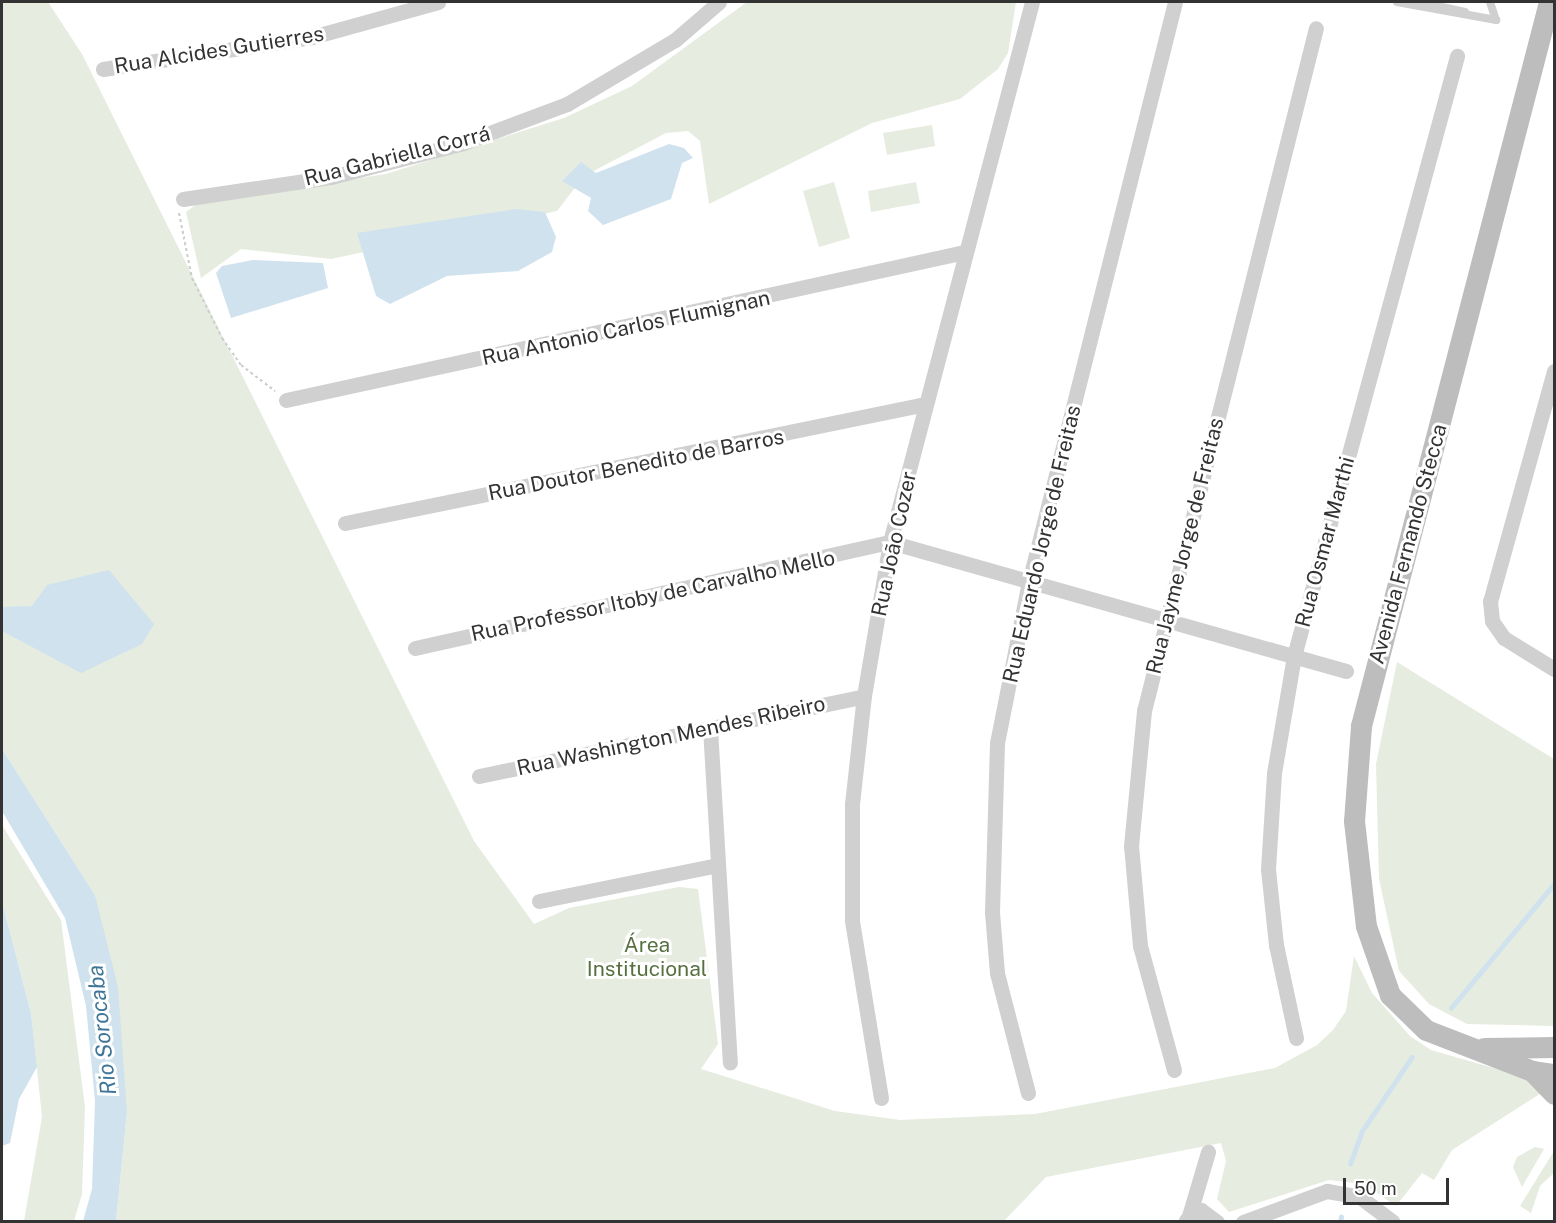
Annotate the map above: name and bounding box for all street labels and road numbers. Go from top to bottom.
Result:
street label: Rua Alcides Gutierres [112,21,326,79]
street label: Rua Gabriella Corrá [301,121,493,191]
street label: Rua Antonio Carlos Flumignan [480,285,772,371]
street label: Rua Eduardo Jorge de Freitas [998,402,1086,686]
street label: Rua Jayme Jorge de Freitas [1141,415,1229,677]
street label: Avenida Fernando Stecca [1364,421,1452,667]
street label: Rua Doutor Benedito de Barros [486,424,786,506]
street label: Rua Osmar Marthi [1290,454,1360,630]
street label: Rua João Cozer [866,469,922,619]
street label: Rua Professor Itoby de Carvalho Mello [469,545,837,647]
street label: Rua Washington Mendes Ribeiro [514,691,828,781]

